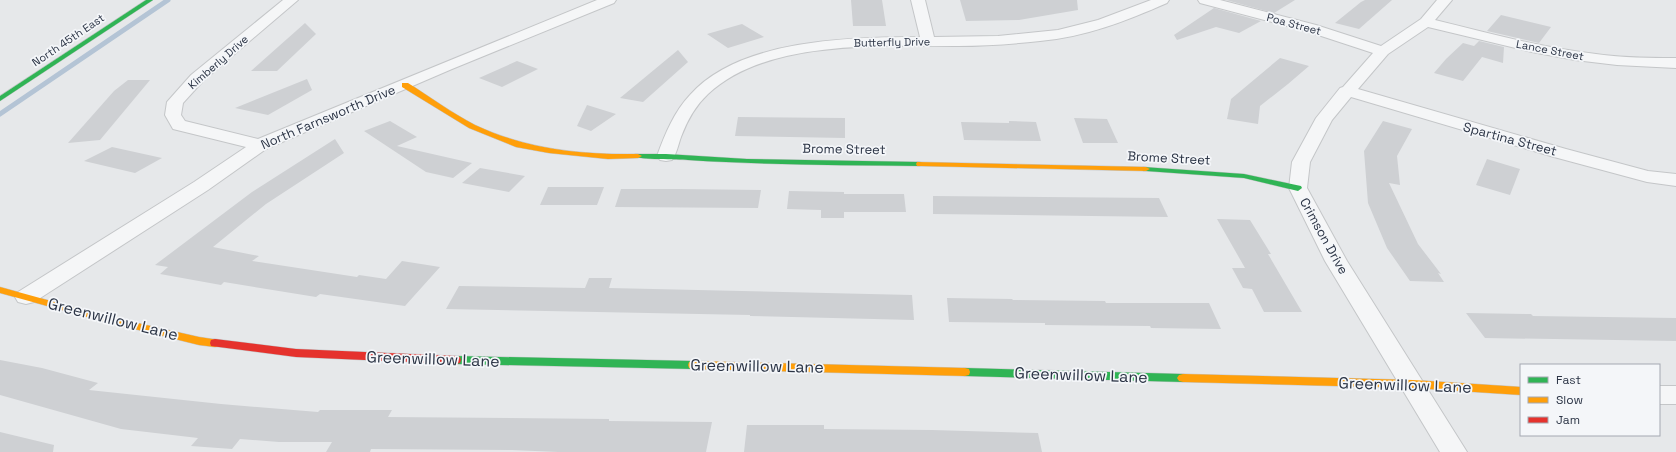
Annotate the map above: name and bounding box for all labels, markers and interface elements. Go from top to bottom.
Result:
street label: Poa Street [1265,10,1323,38]
street label: North 45th East [29,11,107,69]
street label: Kimberly Drive [185,32,251,92]
street label: Butterfly Drive [854,34,930,50]
street label: Lance Street [1515,37,1585,63]
street label: North Farnsworth Drive [258,81,398,153]
street label: Spartina Street [1461,118,1559,160]
street label: Brome Street [802,140,886,158]
street label: Brome Street [1127,147,1211,169]
street label: Crimson Drive [1296,195,1352,277]
street label: Greenwillow Lane [46,293,180,345]
street label: Greenwillow Lane [366,346,500,372]
street label: Greenwillow Lane [690,354,824,378]
street label: Greenwillow Lane [1014,362,1148,388]
legend [1520,364,1660,436]
street label: Greenwillow Lane [1338,372,1472,398]
text: Fast [1556,372,1581,388]
text: Slow [1556,392,1583,408]
text: Jam [1556,412,1580,428]

